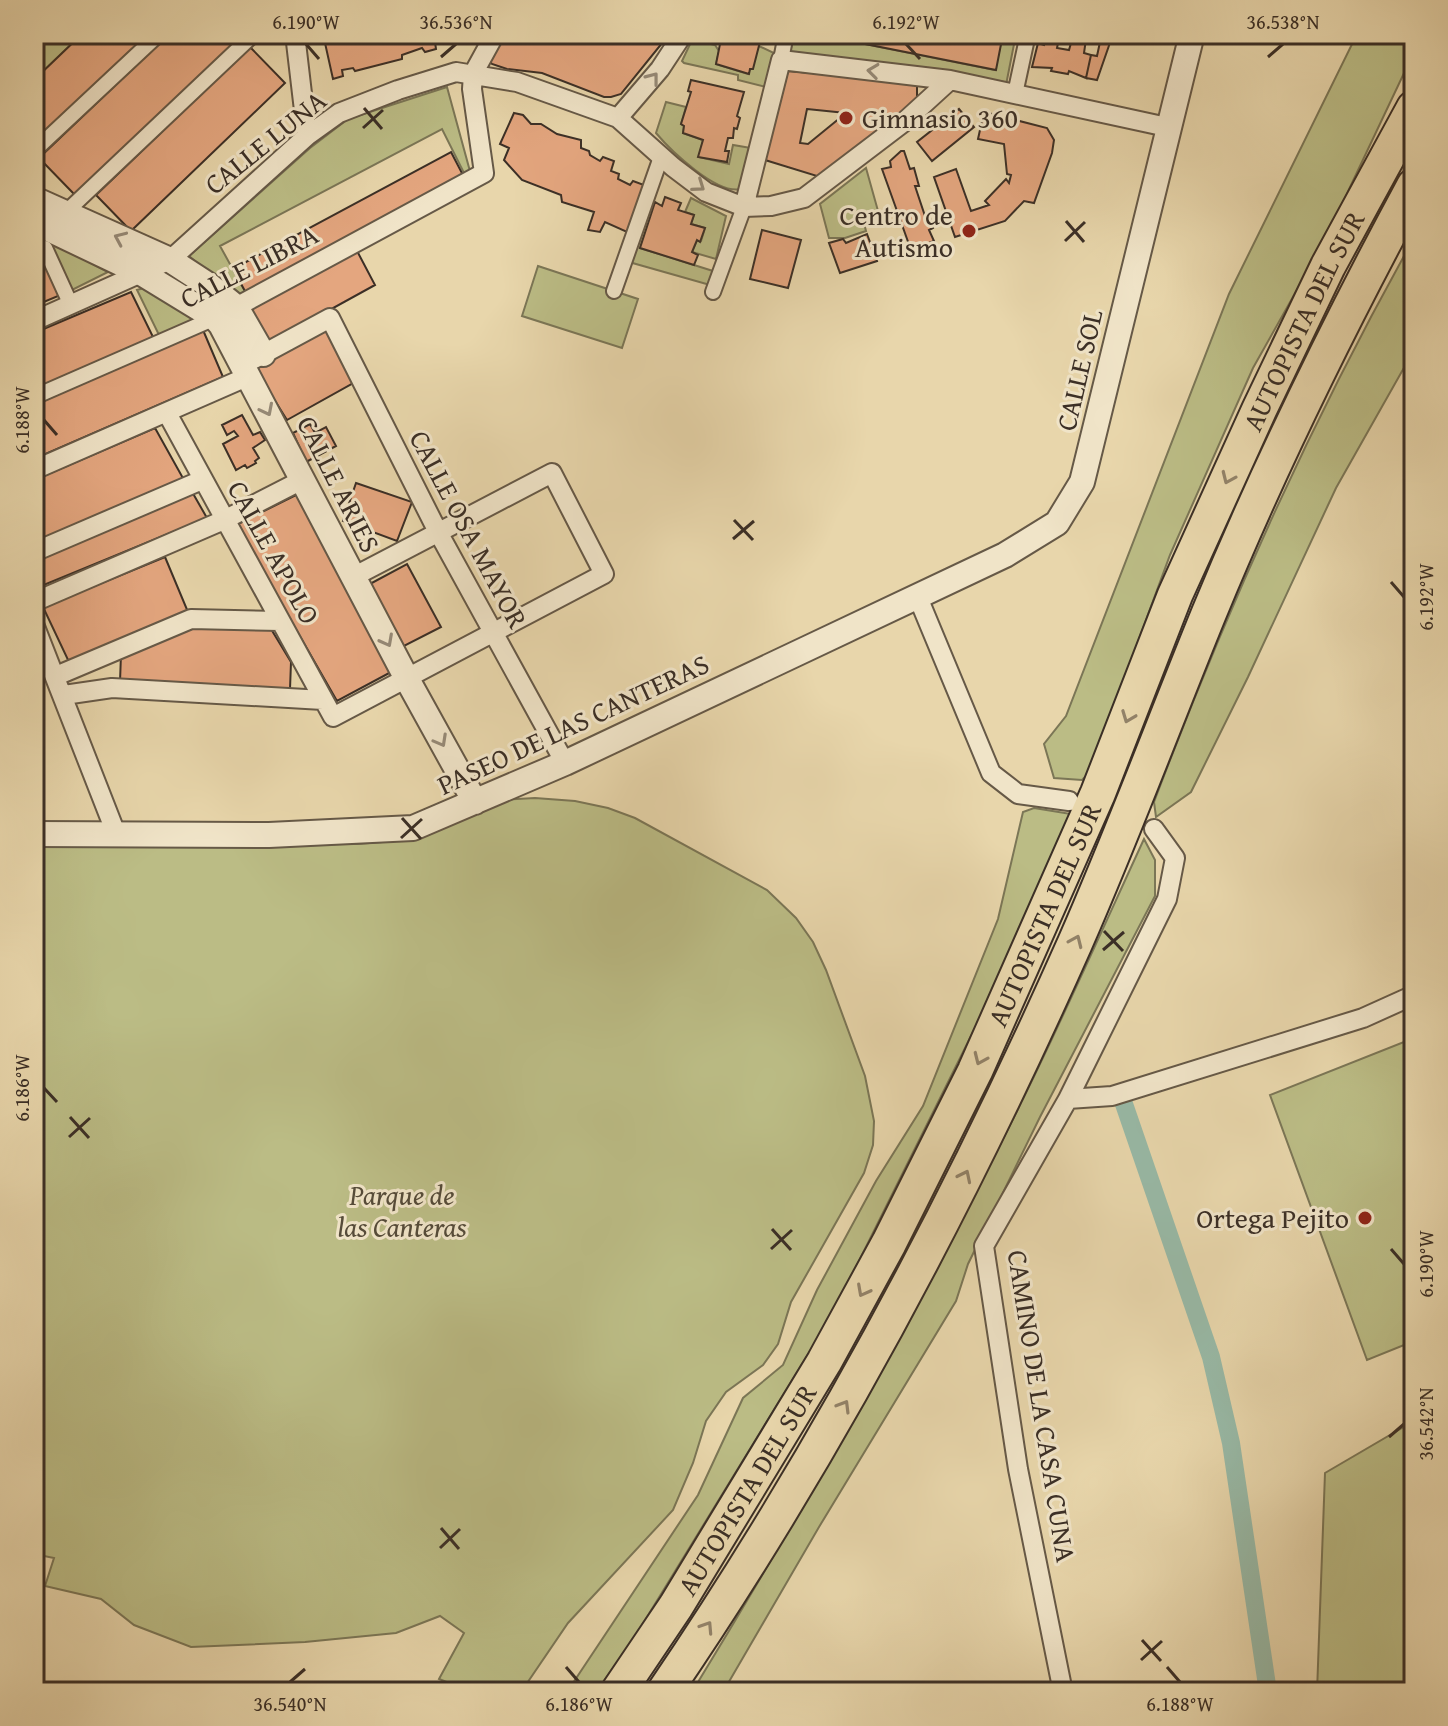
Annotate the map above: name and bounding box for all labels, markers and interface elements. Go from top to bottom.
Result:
text: 6.190°W [272,7,340,36]
text: 36.536°N [419,7,493,36]
text: 6.192°W [872,7,940,36]
text: 36.538°N [1246,7,1320,36]
one-way arrow [866,63,880,80]
one-way arrow [643,73,658,87]
street label: CALLE LUNA [195,80,334,204]
place label: Gimnasio 360 [862,97,1018,138]
marker: Gimnasio 360 [837,109,855,127]
one-way arrow [690,176,704,191]
place label: Centro de Autismo [839,194,953,267]
street label: AUTOPISTA DEL SUR [1231,202,1375,437]
street label: CALLE LIBRA [173,213,325,318]
marker: Centro de Autismo [960,222,978,240]
one-way arrow [114,232,129,248]
street label: CALLE SOL [1045,305,1112,435]
text: 6.188°W [7,386,36,454]
one-way arrow [257,402,272,417]
street label: CALLE ARIES [287,408,391,559]
street label: CALLE OSA MAYOR [400,422,539,636]
one-way arrow [1222,470,1238,484]
street label: CALLE APOLO [218,472,331,631]
text: 6.192°W [1411,563,1440,631]
one-way arrow [377,633,392,647]
street label: PASEO DE LAS CANTERAS [430,643,715,805]
one-way arrow [1121,709,1138,723]
one-way arrow [431,732,446,747]
street label: AUTOPISTA DEL SUR [976,795,1112,1033]
one-way arrow [1066,935,1082,949]
one-way arrow [974,1051,990,1065]
text: 6.186°W [7,1054,36,1122]
one-way arrow [955,1170,971,1185]
park label: Parque de las Canteras [337,1174,467,1247]
place label: Ortega Pejito [1196,1197,1349,1238]
marker: Ortega Pejito [1356,1209,1374,1227]
text: 6.190°W [1411,1230,1440,1298]
street label: CAMINO DE LA CASA CUNA [998,1247,1087,1565]
one-way arrow [857,1282,872,1297]
street label: AUTOPISTA DEL SUR [666,1375,827,1603]
text: 36.542°N [1411,1387,1440,1461]
one-way arrow [834,1400,849,1415]
one-way arrow [698,1622,713,1636]
text: 36.540°N [253,1689,327,1718]
text: 6.186°W [545,1689,613,1718]
text: 6.188°W [1146,1689,1214,1718]

